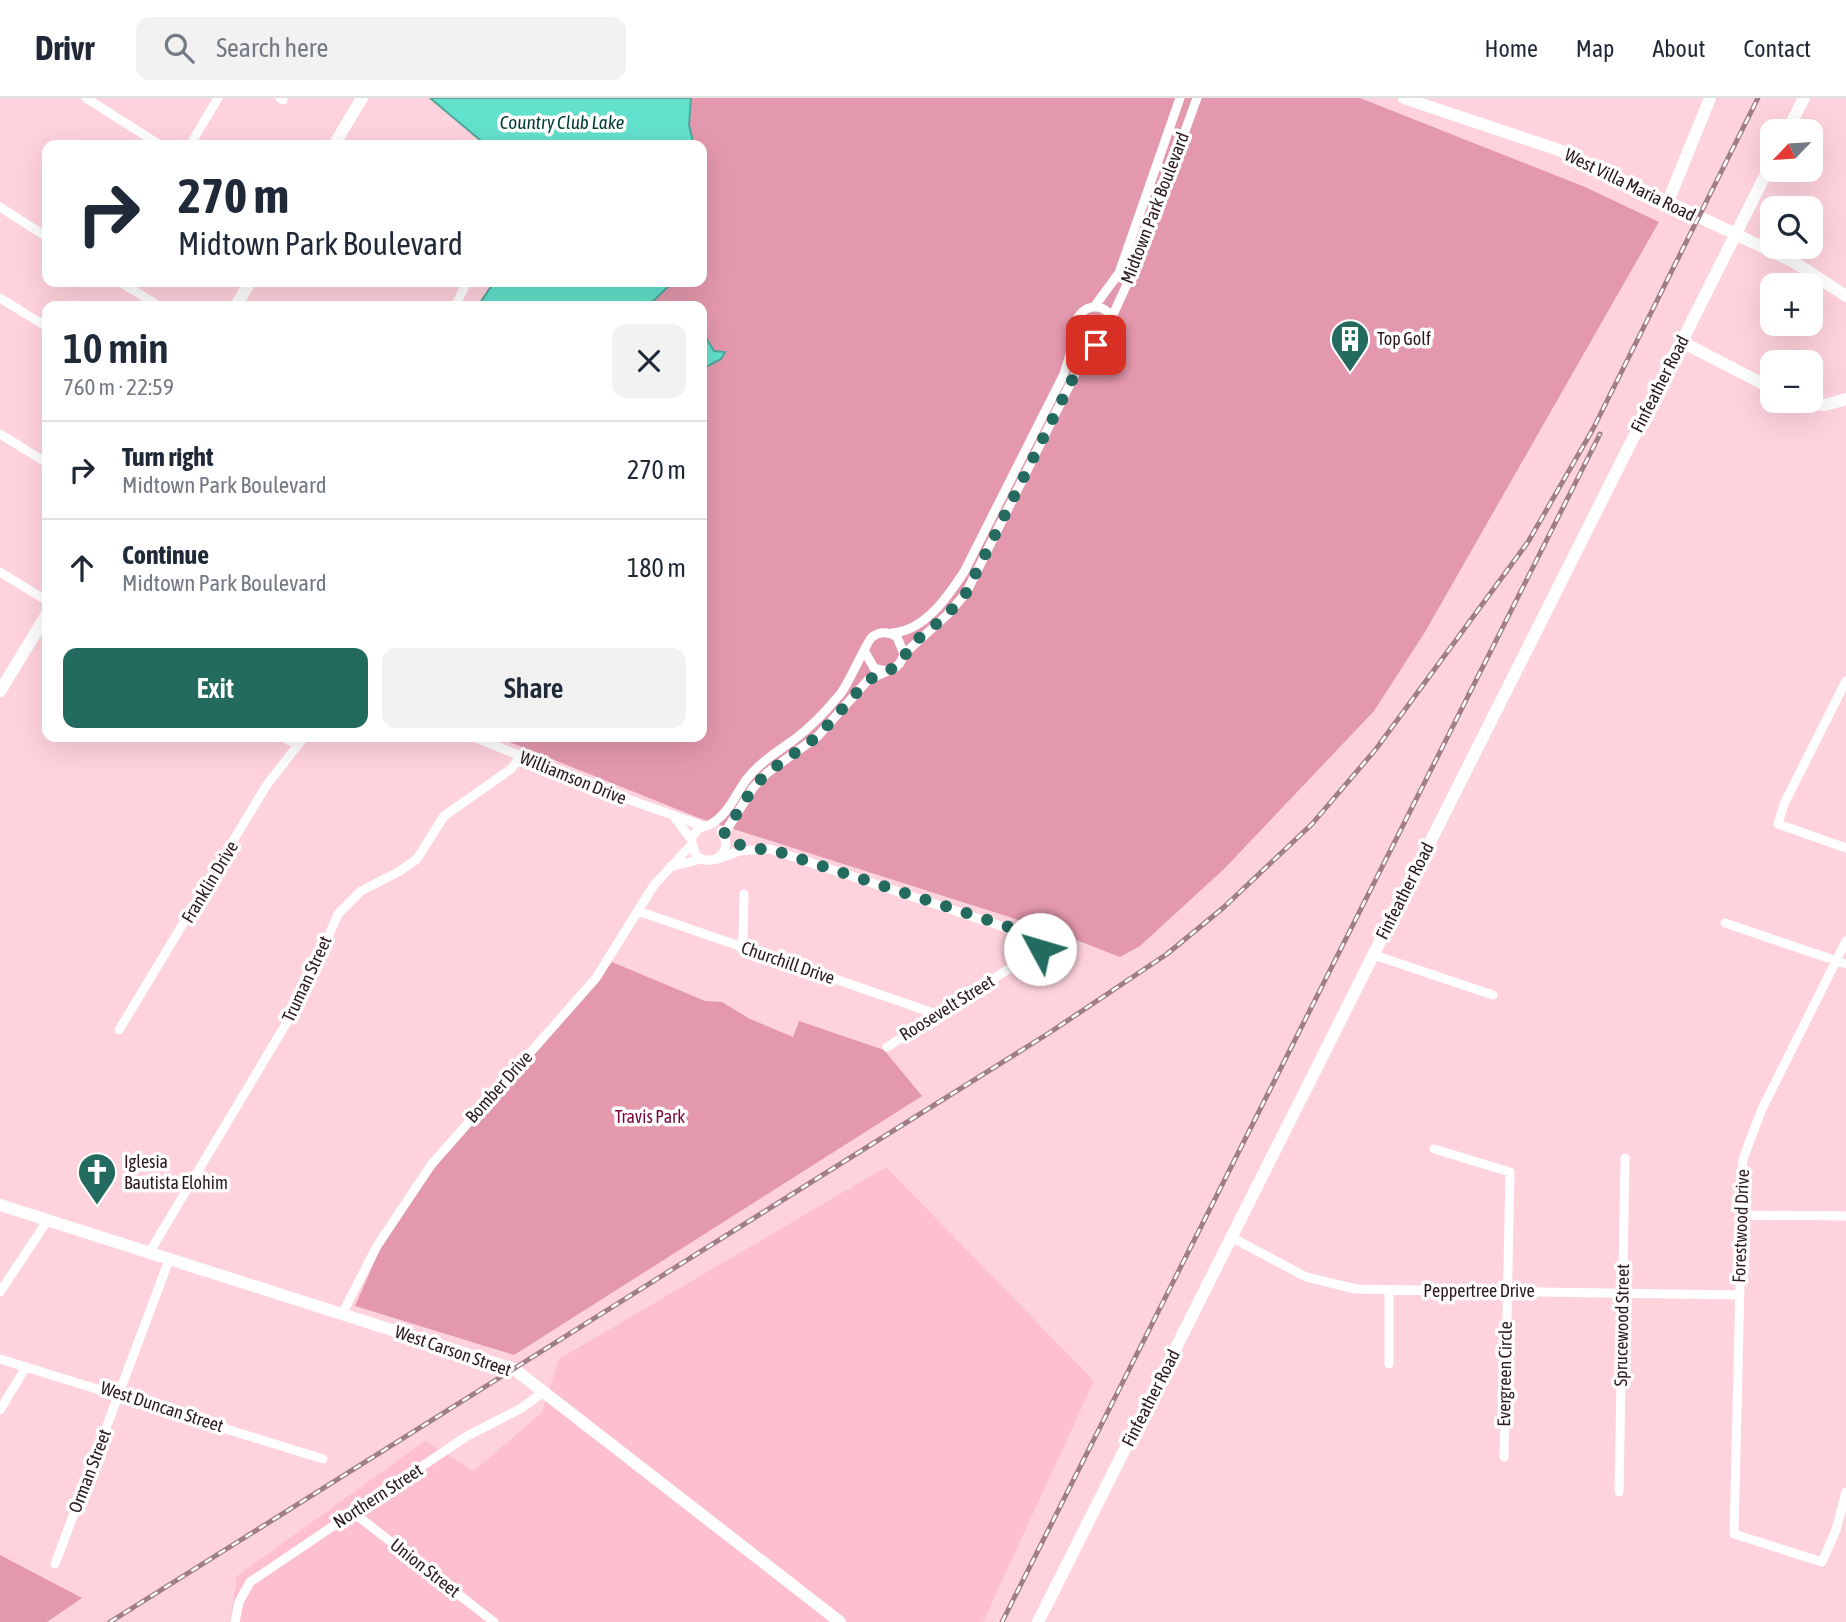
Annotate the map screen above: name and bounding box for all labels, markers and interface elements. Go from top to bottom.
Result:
search box [136,17,626,80]
text: Drivr [35,29,94,67]
icon: search [160,29,198,67]
text: Search here [216,33,328,63]
text: Home [1484,35,1538,62]
text: Map [1576,35,1614,62]
text: About [1652,35,1705,62]
text: Contact [1743,35,1811,62]
water label: Country Club Lake [500,111,624,133]
north arrow [1760,119,1824,182]
map controls [1760,119,1823,413]
street label: Midtown Park Boulevard [1116,129,1193,286]
street label: West Villa Maria Road [1561,144,1699,225]
text: 270 m [178,167,289,223]
icon: right [63,168,154,259]
button: search [1760,196,1823,259]
text: Midtown Park Boulevard [178,225,463,262]
button: + [1760,273,1823,336]
pin [1066,315,1126,375]
building icon: Top Golf [1329,318,1371,373]
text: 10 min [63,324,169,372]
button: close [612,324,686,398]
icon: arrive [1077,326,1115,364]
place label: Top Golf [1377,328,1431,349]
street label: Finfeather Road [1626,332,1693,436]
button: − [1760,350,1823,413]
text: 760 m · 22:59 [63,374,174,400]
text: Turn right [122,442,213,472]
icon: right [63,451,101,489]
text: 270 m [627,455,686,485]
text: Midtown Park Boulevard [122,472,327,498]
text: Continue [122,540,209,570]
icon: ahead [63,549,101,587]
text: 180 m [627,553,686,583]
text: Midtown Park Boulevard [122,570,327,596]
button: Exit [63,648,368,728]
button: Share [382,648,686,728]
street label: Williamson Drive [517,747,630,808]
street label: Franklin Drive [177,837,242,927]
street label: Finfeather Road [1371,839,1438,943]
position arrow [1003,912,1077,986]
street label: Truman Street [277,932,336,1025]
street label: Churchill Drive [739,937,838,988]
street label: Roosevelt Street [896,970,998,1045]
street label: Bomber Drive [461,1046,536,1127]
park label: Travis Park [615,1106,685,1127]
church icon: Iglesia Bautista Elohim [76,1151,118,1206]
place label: Iglesia Bautista Elohim [124,1151,228,1193]
street label: Forestwood Drive [1728,1169,1753,1283]
street label: Sprucewood Street [1610,1263,1633,1387]
street label: Peppertree Drive [1423,1280,1535,1301]
street label: West Carson Street [392,1321,514,1380]
street label: Evergreen Circle [1493,1321,1516,1427]
street label: Finfeather Road [1117,1346,1184,1450]
street label: West Duncan Street [98,1377,226,1436]
street label: Orman Street [64,1426,115,1516]
street label: Northern Street [329,1459,426,1532]
street label: Union Street [386,1534,464,1601]

